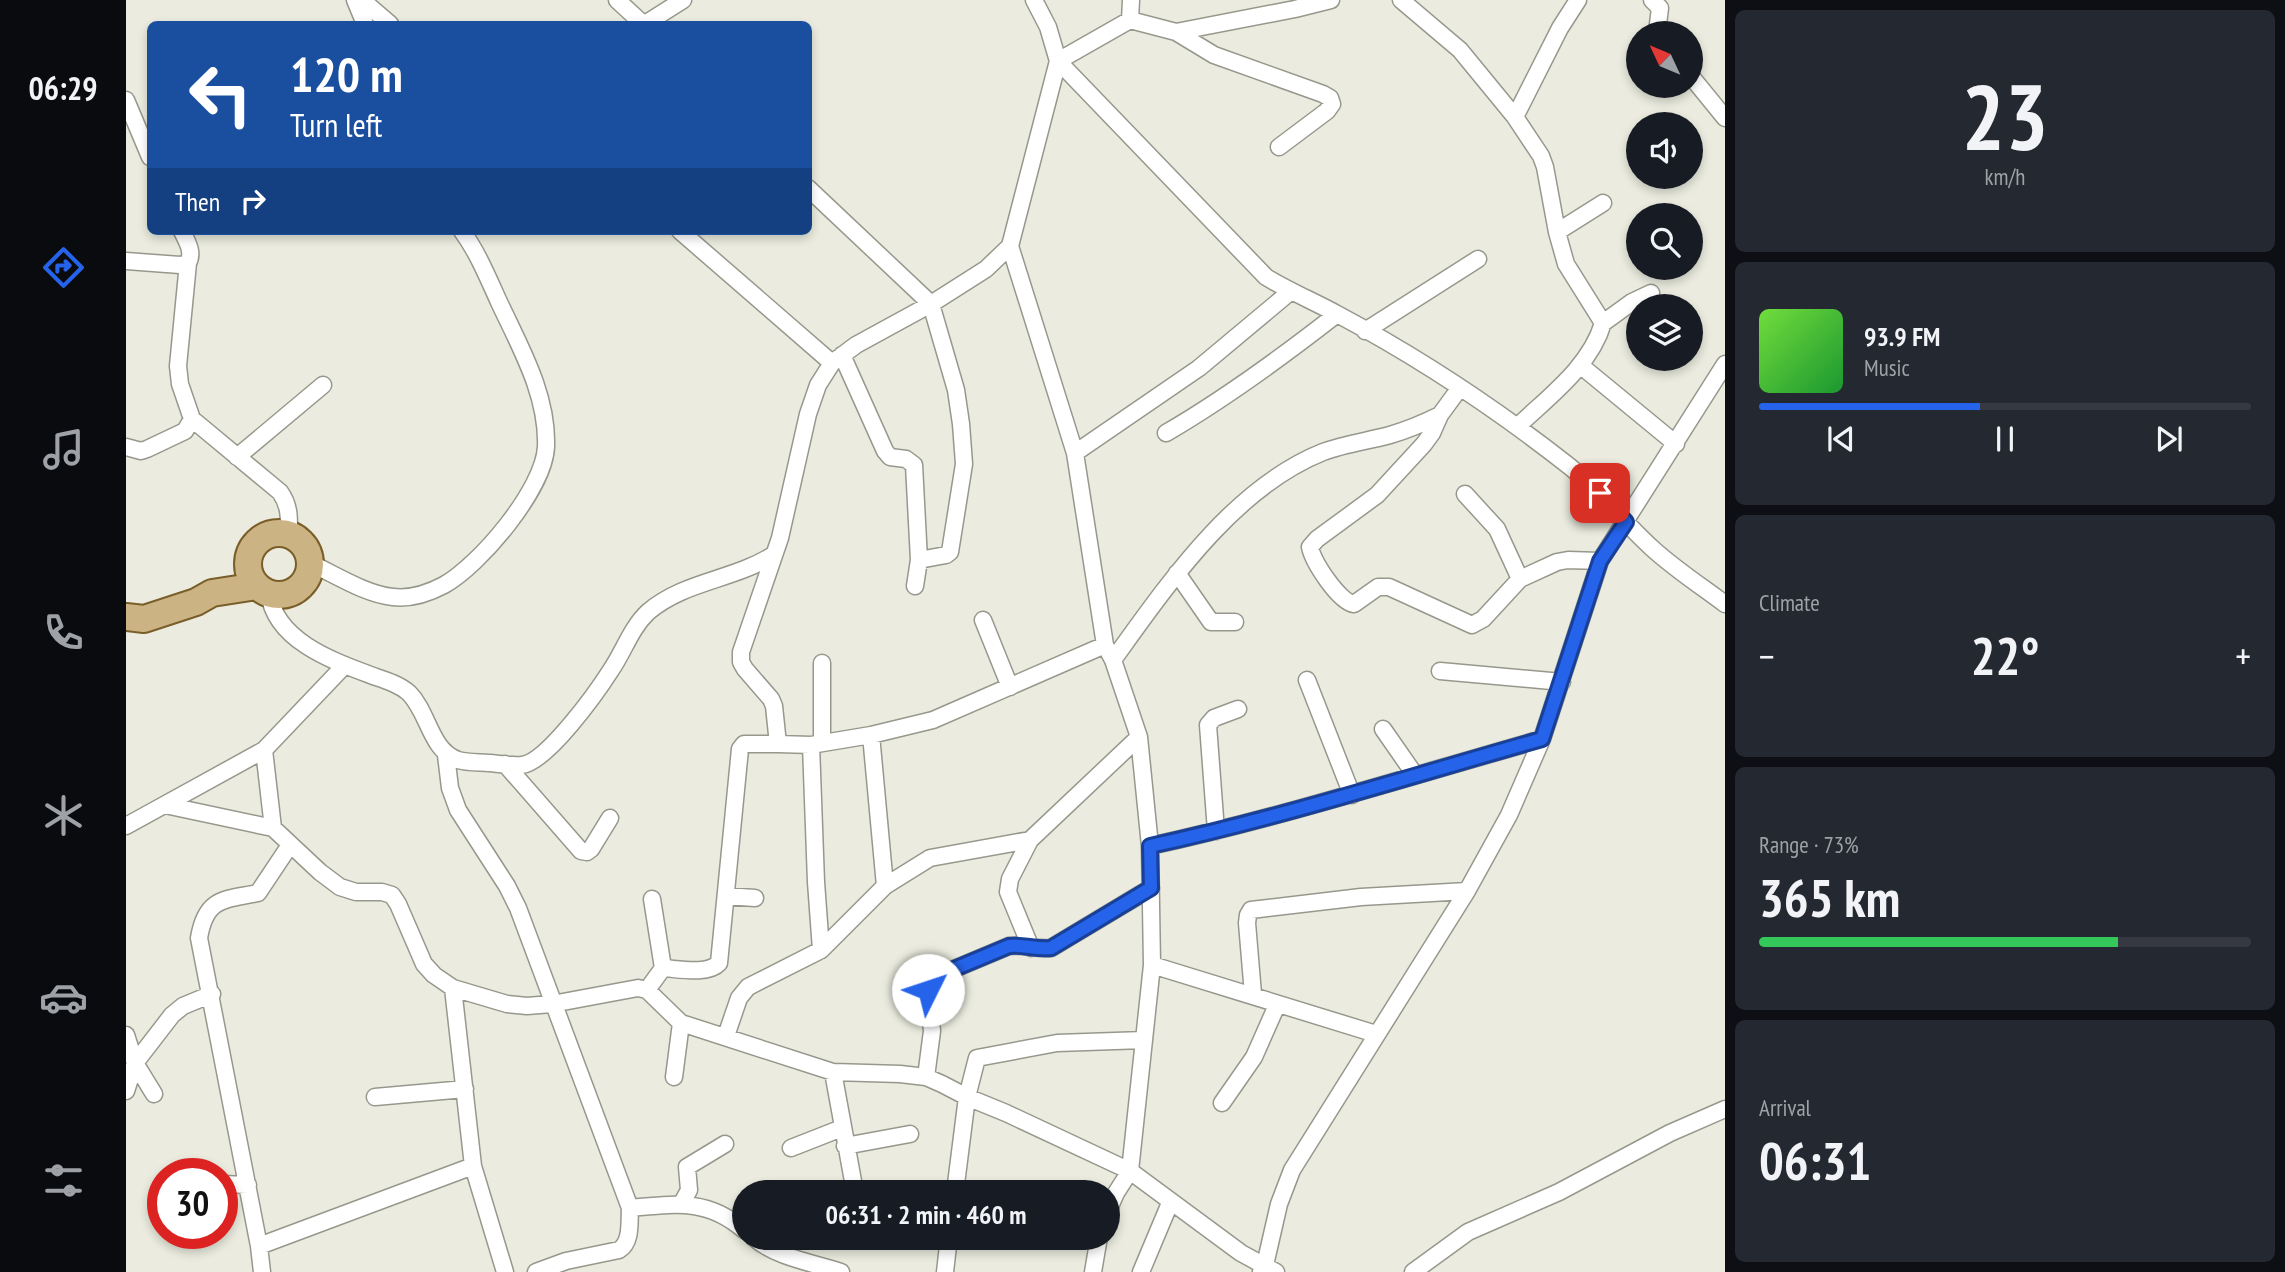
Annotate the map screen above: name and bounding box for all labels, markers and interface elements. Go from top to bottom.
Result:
north arrow [1626,21,1703,98]
map controls [1626,21,1703,371]
text: 120 m [290,42,403,106]
icon: left [175,49,266,140]
text: 23 [1962,57,2049,175]
text: 06:29 [28,67,98,109]
text: Turn left [290,104,382,146]
button: sound [1626,112,1703,189]
text: km/h [1985,162,2025,191]
icon: right [234,182,272,220]
text: Then [175,185,220,218]
button: search [1626,203,1703,280]
icon: directions [39,243,88,292]
button: layers [1626,294,1703,371]
text: 93.9 FM [1864,320,1940,353]
text: Music [1864,353,1910,382]
icon: previous [1822,420,1860,458]
icon: pause [1986,420,2024,458]
icon: next [2150,420,2188,458]
icon: music [39,425,88,474]
pin [1570,463,1630,523]
icon: arrive [1581,474,1619,512]
text: Climate [1759,588,1820,617]
icon: phone [39,608,88,657]
text: 22° [1971,622,2039,689]
text: − [1759,631,1775,680]
text: + [2235,631,2251,680]
icon: climate [39,791,88,840]
text: Range · 73% [1759,830,1859,859]
text: 365 km [1759,864,1900,931]
position arrow [891,953,965,1027]
icon: car [39,973,88,1022]
text: Arrival [1759,1093,1811,1122]
text: 06:31 [1759,1127,1871,1194]
icon: filters [39,1156,88,1205]
speed limit sign: 30 [147,1158,238,1249]
text: 06:31 · 2 min · 460 m [826,1198,1026,1231]

